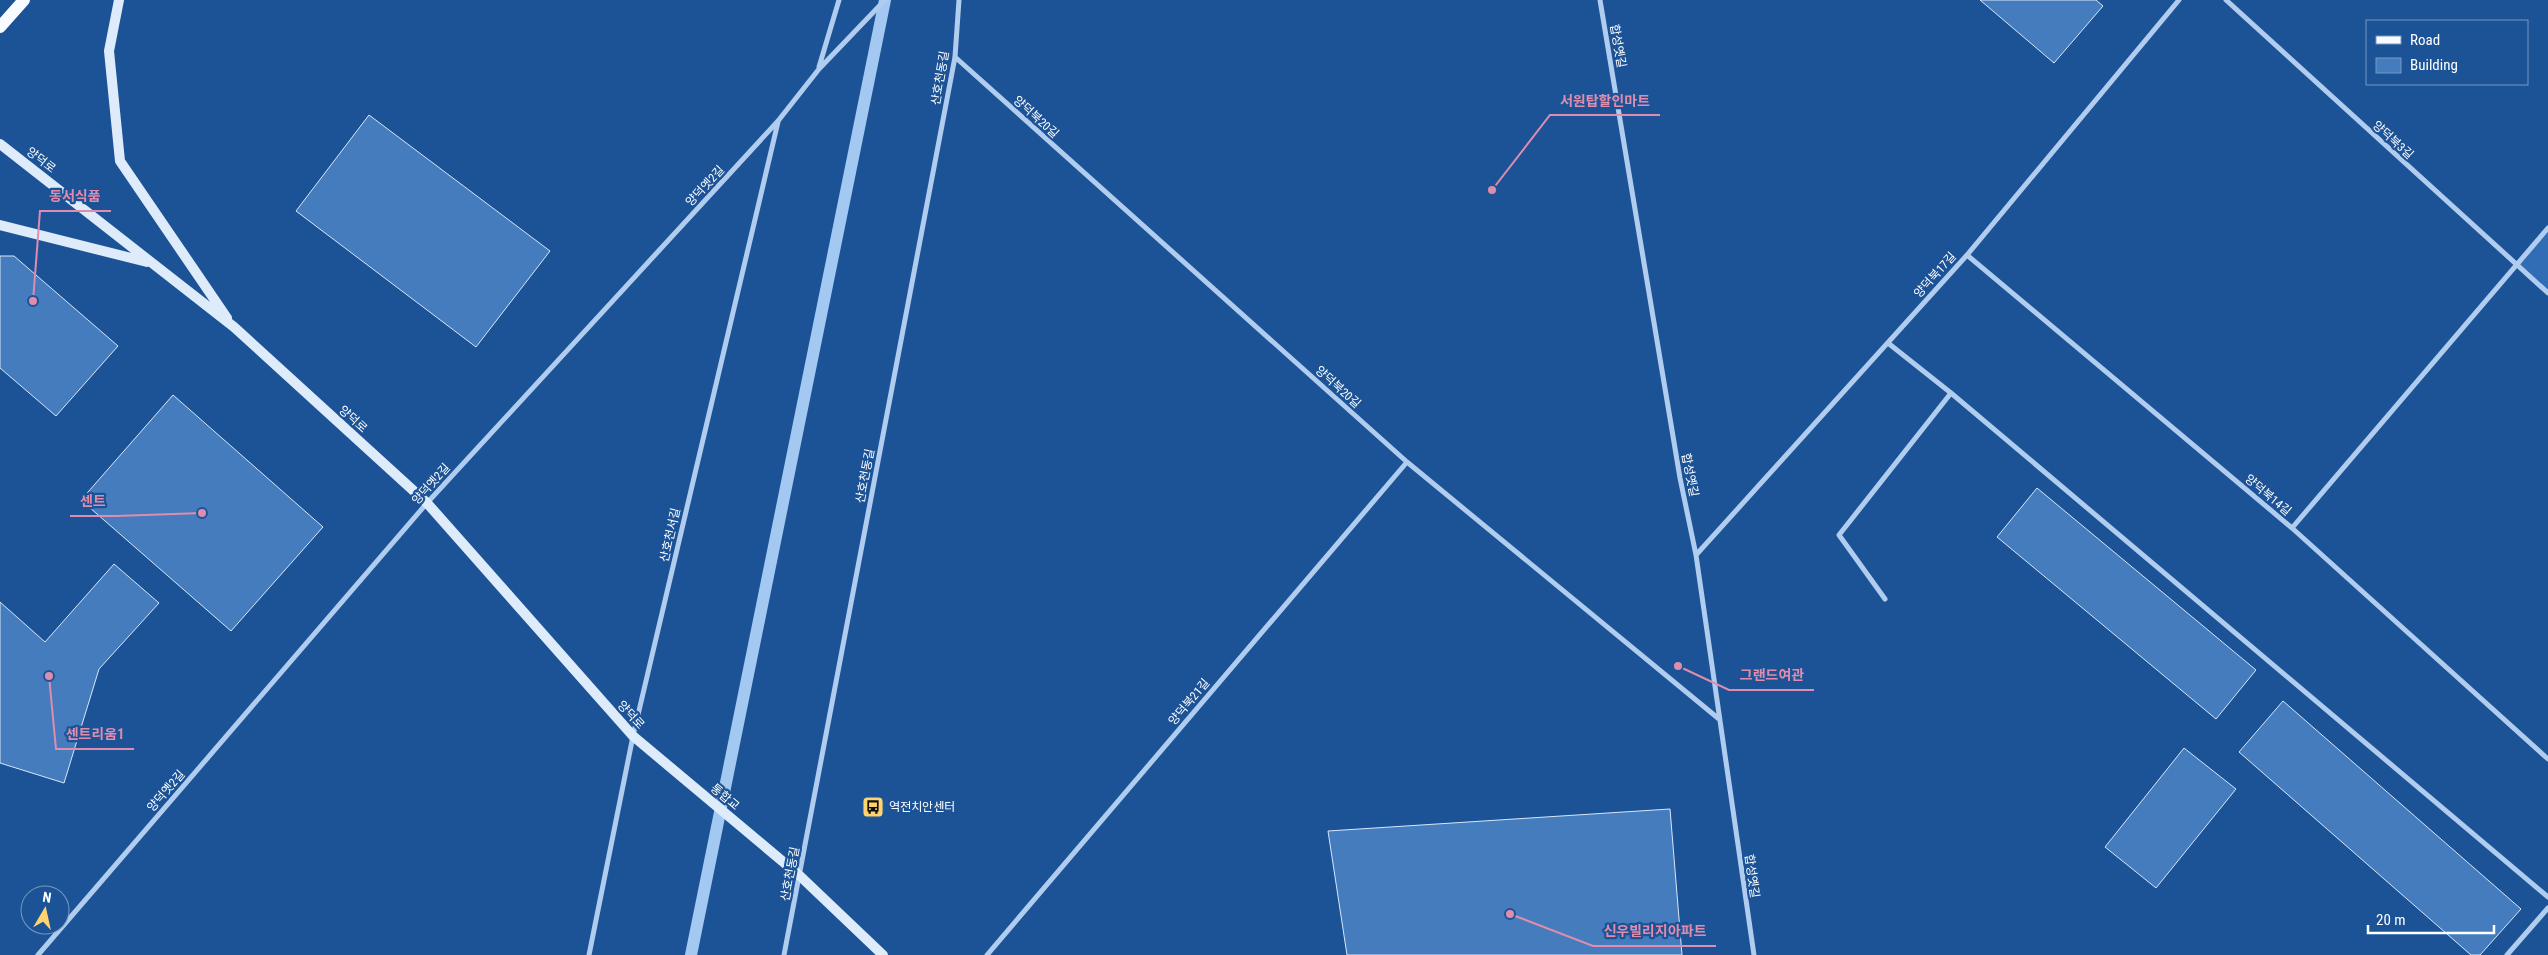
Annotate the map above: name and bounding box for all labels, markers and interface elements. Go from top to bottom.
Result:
legend [2366,20,2528,85]
street label: 합성옛길 [1607,23,1629,69]
text: Road [2410,31,2440,49]
street label: 산호천동길 [928,50,952,106]
text: Building [2410,56,2458,74]
callout: 서원탑할인마트 [1550,86,1660,115]
street label: 양덕북20길 [1011,93,1061,141]
text: 서원탑할인마트 [1560,93,1650,109]
street label: 양덕북3길 [2370,118,2416,162]
street label: 양덕로 [24,144,58,176]
street label: 양덕옛2길 [683,163,727,209]
callout: 동서식품 [40,182,111,211]
text: 동서식품 [49,188,101,204]
street label: 양덕북17길 [1911,250,1959,300]
street label: 양덕북20길 [1313,363,1363,411]
street label: 양덕로 [336,403,370,435]
street label: 산호천동길 [853,448,877,504]
street label: 합성옛길 [1679,452,1701,498]
street label: 양덕옛2길 [409,461,453,507]
street label: 양덕북14길 [2242,472,2294,518]
callout: 센트 [70,487,116,516]
text: 센트 [80,493,106,509]
street label: 산호천서길 [657,507,683,563]
callout: 그랜드여관 [1729,661,1814,690]
text: 그랜드여관 [1740,667,1804,683]
street label: 양덕북21길 [1166,676,1212,728]
street label: 양덕로 [615,698,647,732]
callout: 센트리움1 [56,720,134,749]
text: 센트리움1 [66,726,124,742]
street label: 양덕옛2길 [144,768,188,814]
street label: 통합교 [708,781,742,813]
bus stop icon: 역전치안센터 [861,795,885,819]
place label: 역전치안센터 [889,800,955,814]
street label: 산호천동길 [778,846,802,902]
street label: 합성옛길 [1742,853,1762,899]
north arrow [20,885,70,935]
text: N [42,889,53,906]
scale bar [2368,902,2494,934]
text: 20 m [2376,911,2406,929]
callout: 신우빌리지아파트 [1593,917,1716,946]
text: 신우빌리지아파트 [1603,923,1707,939]

